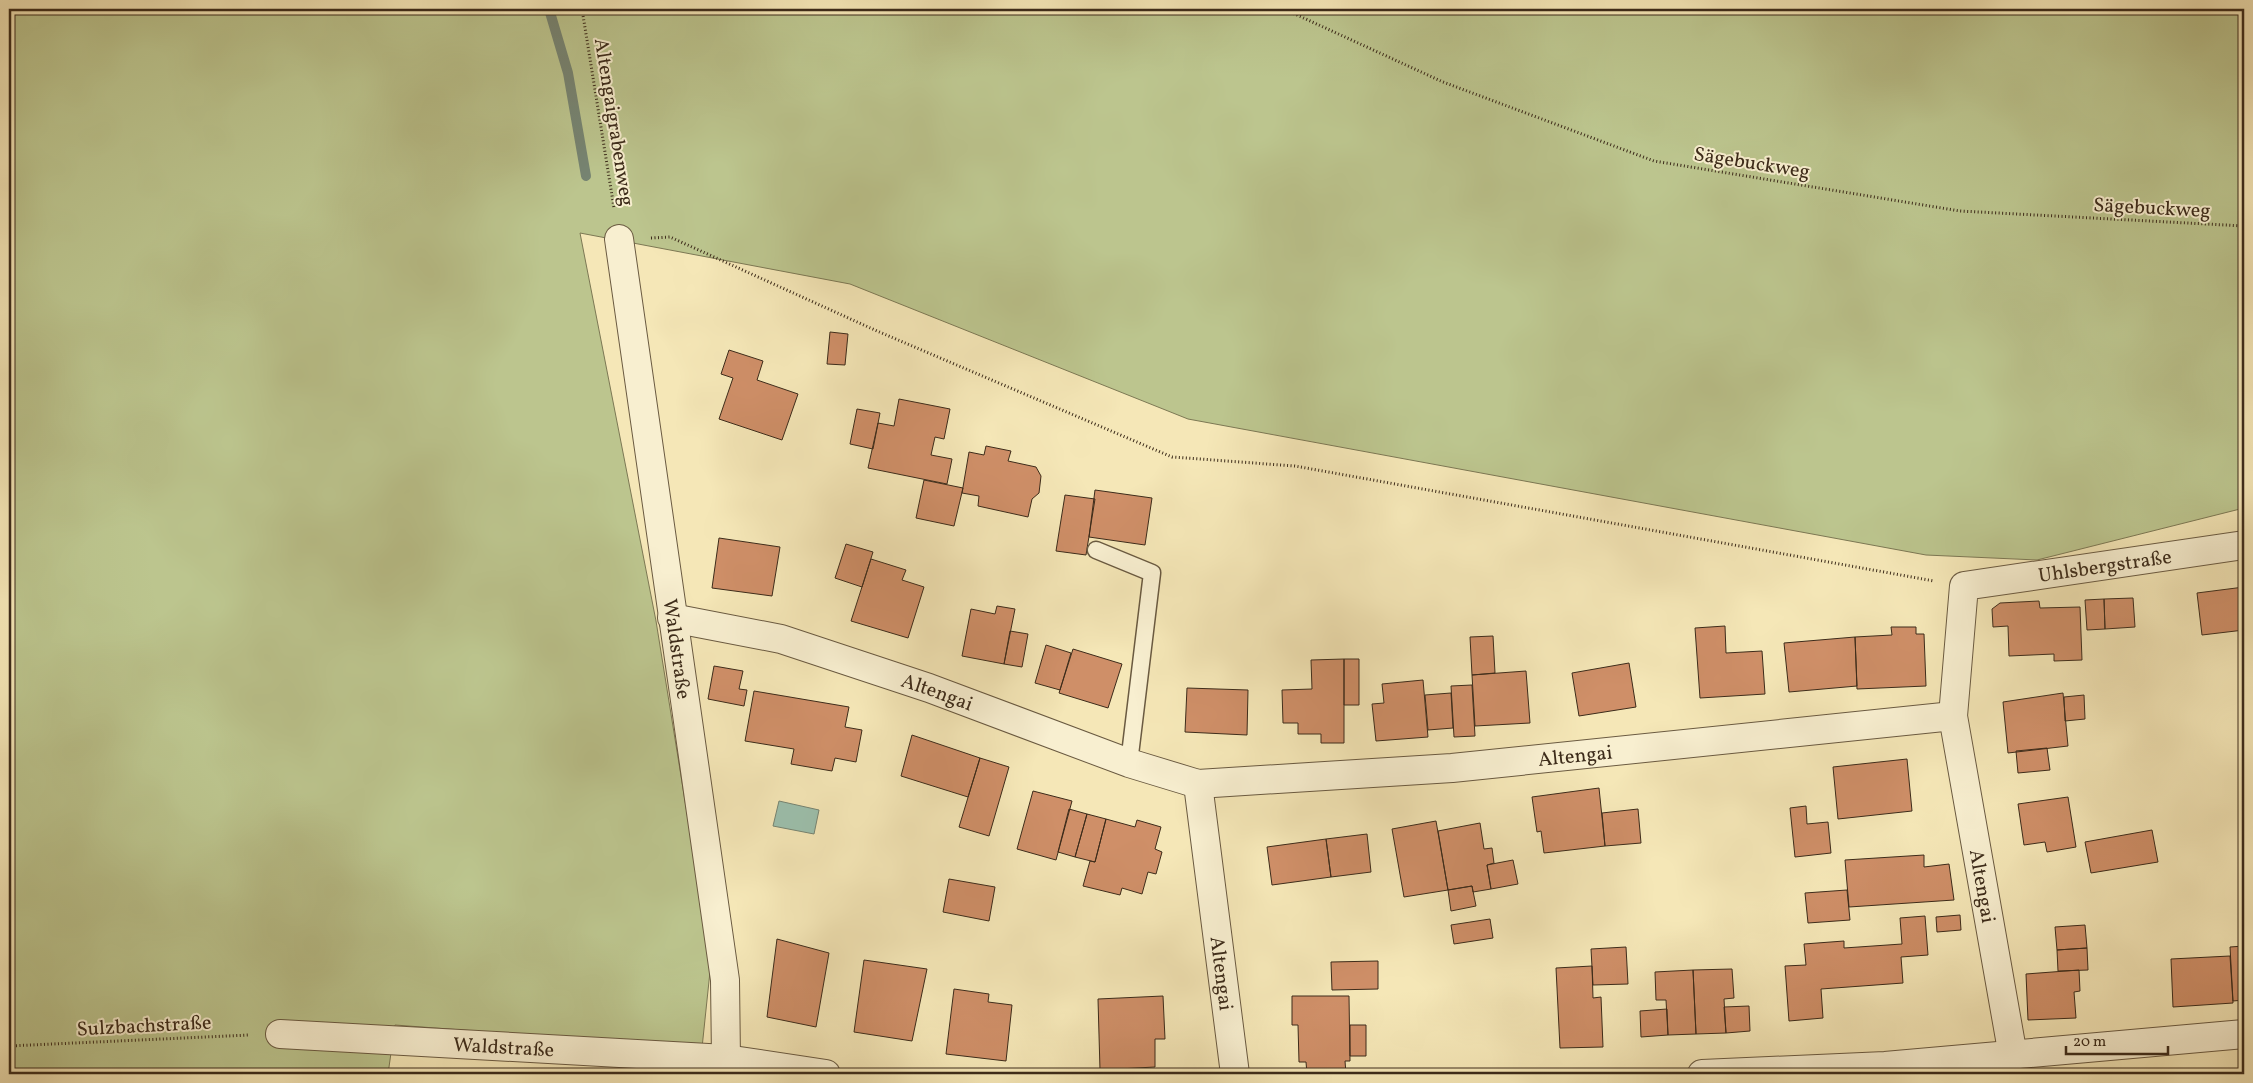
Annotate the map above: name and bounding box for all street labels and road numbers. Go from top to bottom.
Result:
street label: Altengaigrabenweg [586,36,640,208]
street label: Sägebuckweg [1692,141,1812,187]
street label: Sägebuckweg [2093,192,2211,226]
street label: Uhlsbergstraße [2037,544,2174,591]
street label: Waldstraße [655,597,697,701]
street label: Altengai [897,668,977,719]
street label: Altengai [1537,739,1614,775]
street label: Altengai [1961,847,2001,925]
street label: Altengai [1202,935,1239,1012]
street label: Sulzbachstraße [76,1009,212,1045]
street label: Waldstraße [452,1032,555,1065]

